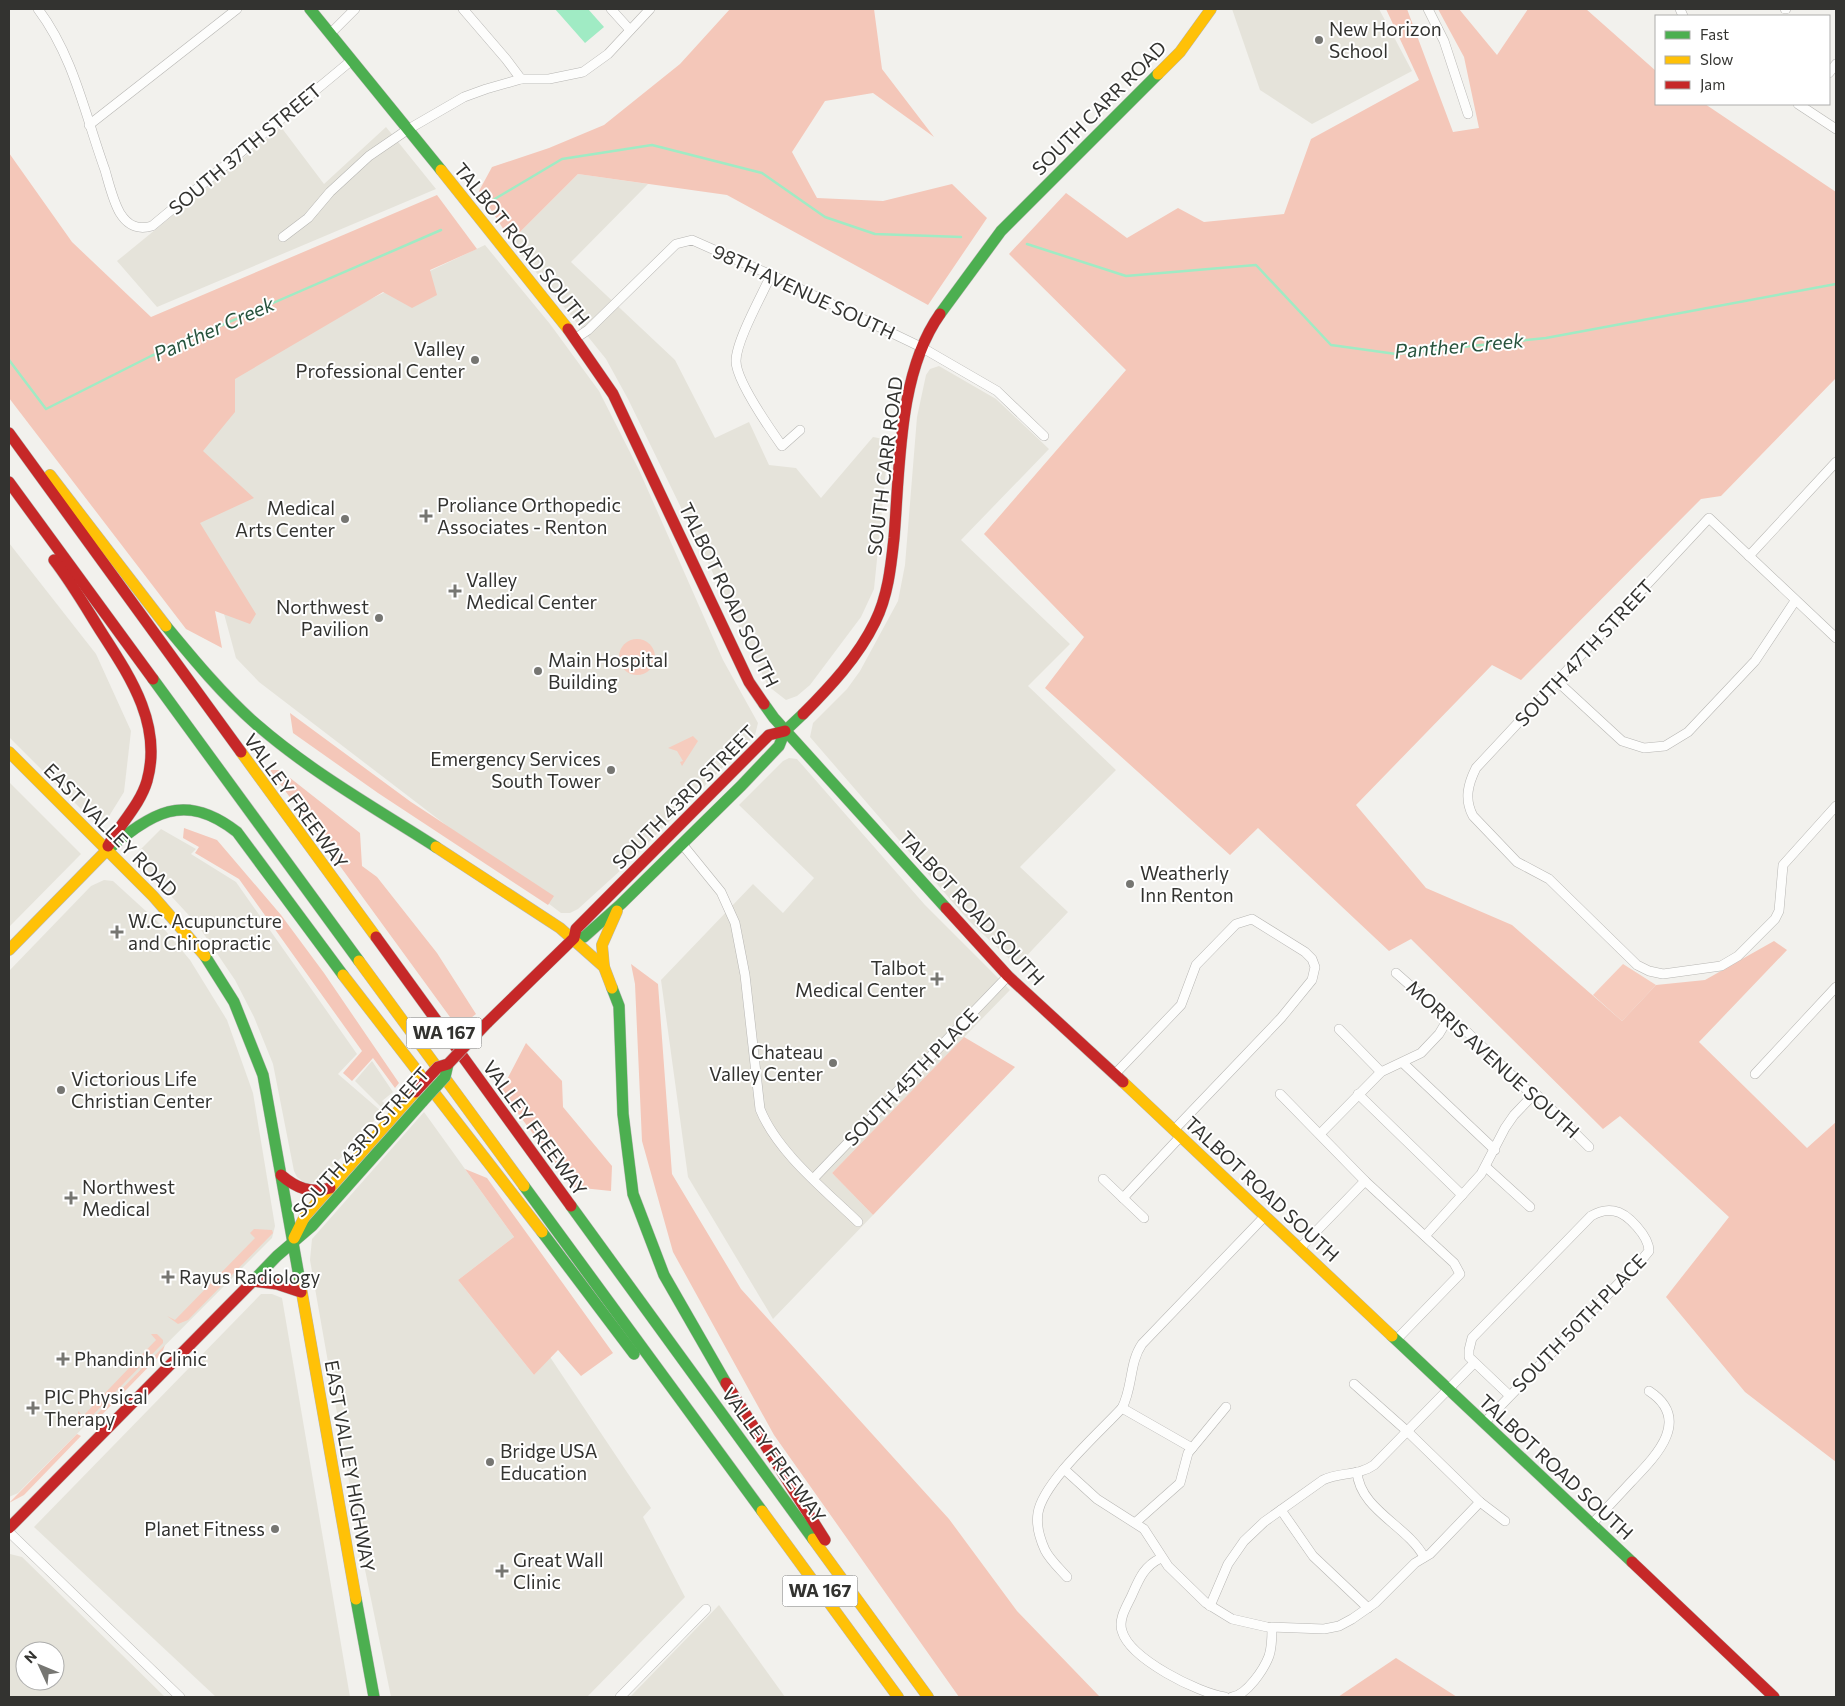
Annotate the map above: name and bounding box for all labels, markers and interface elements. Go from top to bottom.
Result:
legend [1655,15,1830,105]
place label: New Horizon School [1329,17,1442,62]
text: Fast [1700,25,1729,43]
marker: New Horizon School [1313,34,1325,46]
street label: SOUTH CARR ROAD [1027,36,1171,180]
text: Slow [1700,50,1733,68]
text: Jam [1700,75,1725,93]
street label: SOUTH 37TH STREET [164,78,326,219]
street label: TALBOT ROAD SOUTH [450,158,595,330]
street label: 98TH AVENUE SOUTH [709,239,899,344]
water label: Panther Creek [149,290,279,365]
water label: Panther Creek [1393,327,1526,363]
place label: Valley Professional Center [296,337,465,382]
marker: Valley Professional Center [469,354,481,366]
street label: SOUTH CARR ROAD [862,375,907,557]
place label: Proliance Orthopedic Associates - Renton [437,493,621,538]
place label: Medical Arts Center [235,496,335,541]
street label: TALBOT ROAD SOUTH [675,499,784,691]
marker: Proliance Orthopedic Associates - Renton [419,509,433,523]
marker: Medical Arts Center [339,513,351,525]
place label: Valley Medical Center [466,568,597,613]
street label: SOUTH 47TH STREET [1510,575,1658,731]
marker: Valley Medical Center [448,584,462,598]
place label: Northwest Pavilion [276,595,369,640]
marker: Northwest Pavilion [373,612,385,624]
place label: Main Hospital Building [548,648,668,693]
marker: Main Hospital Building [532,665,544,677]
street label: SOUTH 43RD STREET [607,720,760,873]
street label: VALLEY FREEWAY [240,728,353,873]
place label: Emergency Services South Tower [430,747,601,792]
street label: EAST VALLEY ROAD [40,758,183,901]
marker: Emergency Services South Tower [605,764,617,776]
street label: TALBOT ROAD SOUTH [895,826,1050,990]
place label: Weatherly Inn Renton [1140,861,1234,906]
marker: Weatherly Inn Renton [1124,878,1136,890]
place label: W.C. Acupuncture and Chiropractic [128,909,282,954]
marker: W.C. Acupuncture and Chiropractic [110,925,124,939]
place label: Talbot Medical Center [795,956,926,1001]
marker: Talbot Medical Center [930,972,944,986]
street label: MORRIS AVENUE SOUTH [1402,975,1585,1142]
street label: SOUTH 45TH PLACE [839,1003,982,1150]
road number: WA 167 [406,1018,482,1048]
place label: Chateau Valley Center [709,1040,823,1085]
street label: VALLEY FREEWAY [479,1055,592,1200]
marker: Chateau Valley Center [827,1057,839,1069]
street label: SOUTH 43RD STREET [287,1062,434,1221]
place label: Victorious Life Christian Center [71,1067,213,1112]
marker: Victorious Life Christian Center [55,1084,67,1096]
street label: TALBOT ROAD SOUTH [1180,1111,1344,1266]
place label: Northwest Medical [82,1175,175,1220]
marker: Northwest Medical [64,1191,78,1205]
street label: SOUTH 50TH PLACE [1507,1249,1650,1396]
place label: Rayus Radiology [179,1265,320,1288]
marker: Rayus Radiology [161,1270,175,1284]
place label: Phandinh Clinic [74,1347,207,1370]
marker: Phandinh Clinic [56,1352,70,1366]
street label: EAST VALLEY HIGHWAY [321,1358,380,1574]
street label: VALLEY FREEWAY [718,1382,831,1527]
place label: PIC Physical Therapy [44,1385,148,1430]
street label: TALBOT ROAD SOUTH [1474,1389,1638,1544]
marker: PIC Physical Therapy [26,1401,40,1415]
place label: Bridge USA Education [500,1439,598,1484]
marker: Bridge USA Education [484,1456,496,1468]
place label: Planet Fitness [144,1517,265,1540]
marker: Planet Fitness [269,1523,281,1535]
place label: Great Wall Clinic [513,1548,604,1593]
marker: Great Wall Clinic [495,1564,509,1578]
road number: WA 167 [782,1575,858,1606]
north arrow [15,1641,65,1691]
text: N [21,1647,40,1666]

